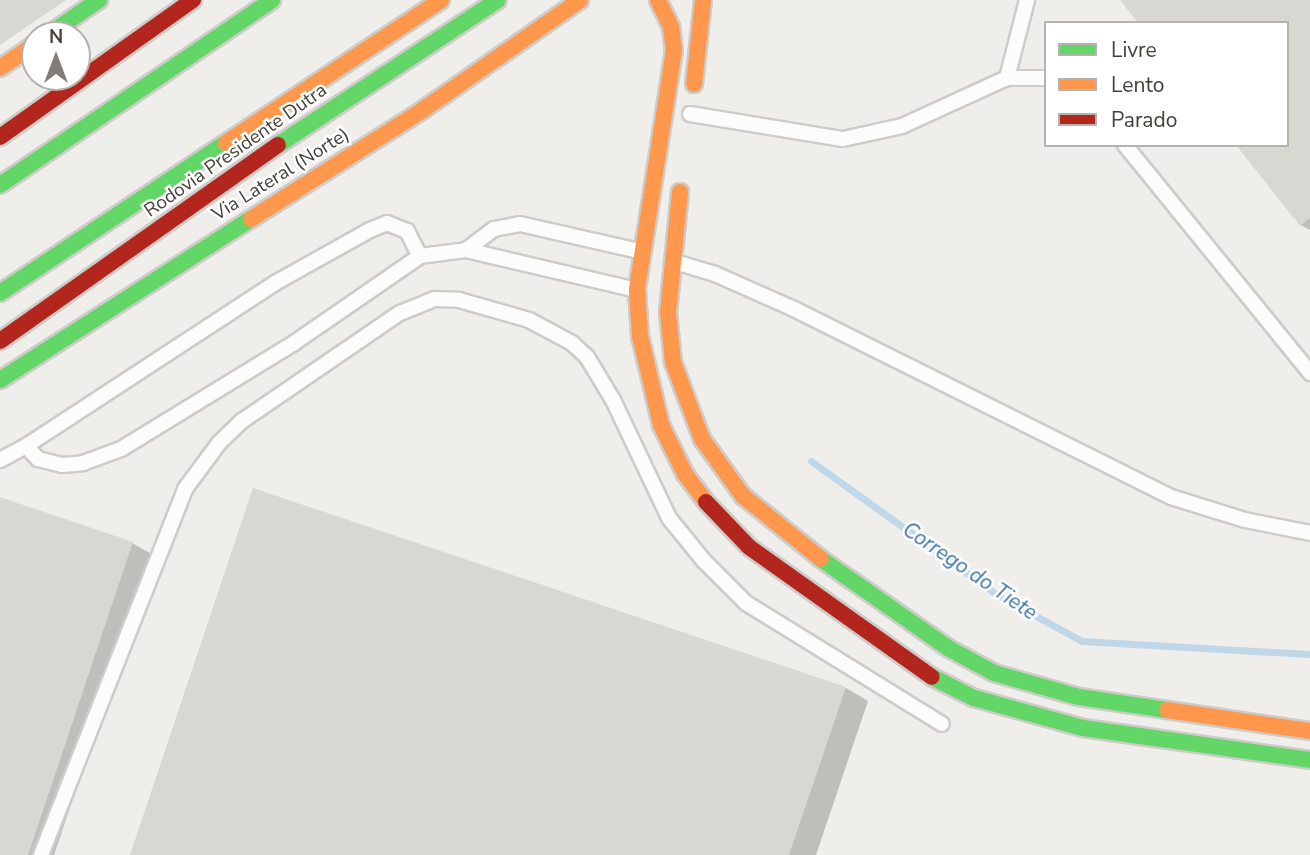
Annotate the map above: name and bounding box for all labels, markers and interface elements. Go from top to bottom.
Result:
north arrow [21,21,91,91]
legend [1044,21,1289,147]
text: N [49,24,63,50]
text: Livre [1111,36,1157,64]
text: Lento [1111,71,1164,99]
street label: Rodovia Presidente Dutra [140,79,332,223]
text: Parado [1111,106,1177,134]
street label: Via Lateral (Norte) [208,124,354,226]
water label: Corrego do Tiete [898,517,1042,625]

